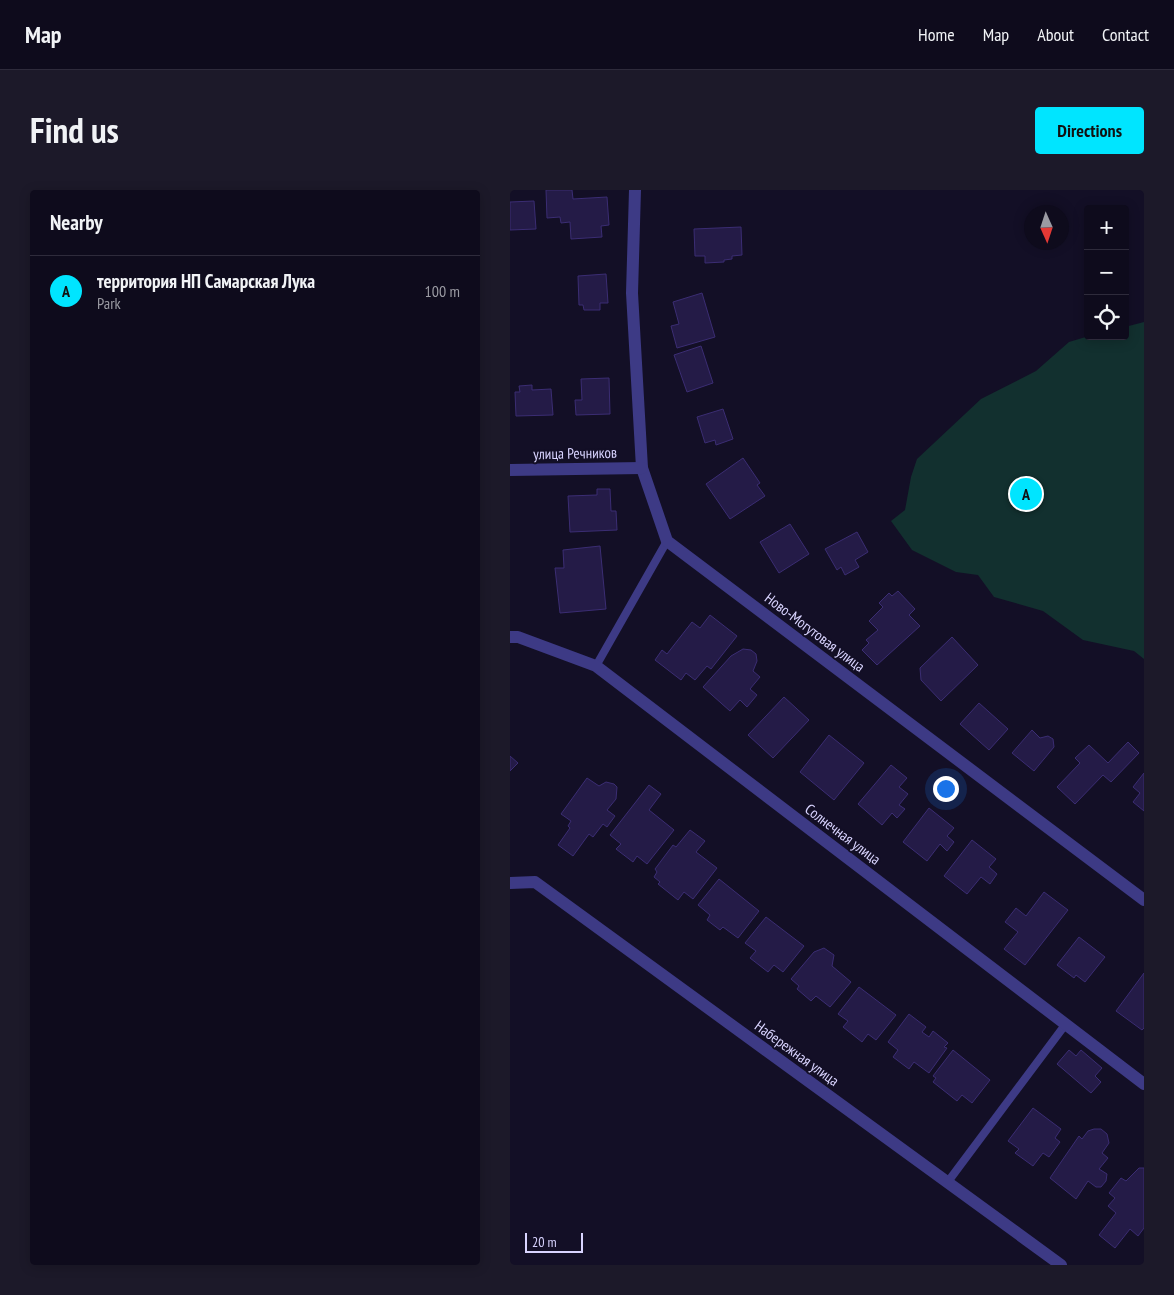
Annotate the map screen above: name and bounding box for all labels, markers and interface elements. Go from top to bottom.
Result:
text: Map [25,19,62,50]
text: Home [918,23,955,46]
text: Map [983,23,1009,46]
text: About [1037,23,1074,46]
text: Contact [1102,23,1149,46]
text: Find us [30,107,119,153]
button: Directions [1035,107,1144,154]
north arrow [1024,205,1069,250]
map controls [1084,205,1129,340]
button: + [1084,205,1129,250]
text: Nearby [50,209,103,236]
button: − [1084,250,1129,295]
text: территория НП Самарская Лука [97,269,315,293]
text: A [62,281,70,301]
text: 100 m [425,281,460,301]
text: Park [97,293,121,313]
button: locate [1084,295,1129,340]
street label: улица Речников [533,443,617,463]
pin: A [1010,475,1042,513]
street label: Ново-Могутовая улица [761,588,869,676]
your location [933,776,959,802]
street label: Солнечная улица [801,799,885,869]
street label: Набережная улица [751,1016,843,1090]
scale bar [525,1230,582,1253]
text: 20 m [532,1233,557,1251]

